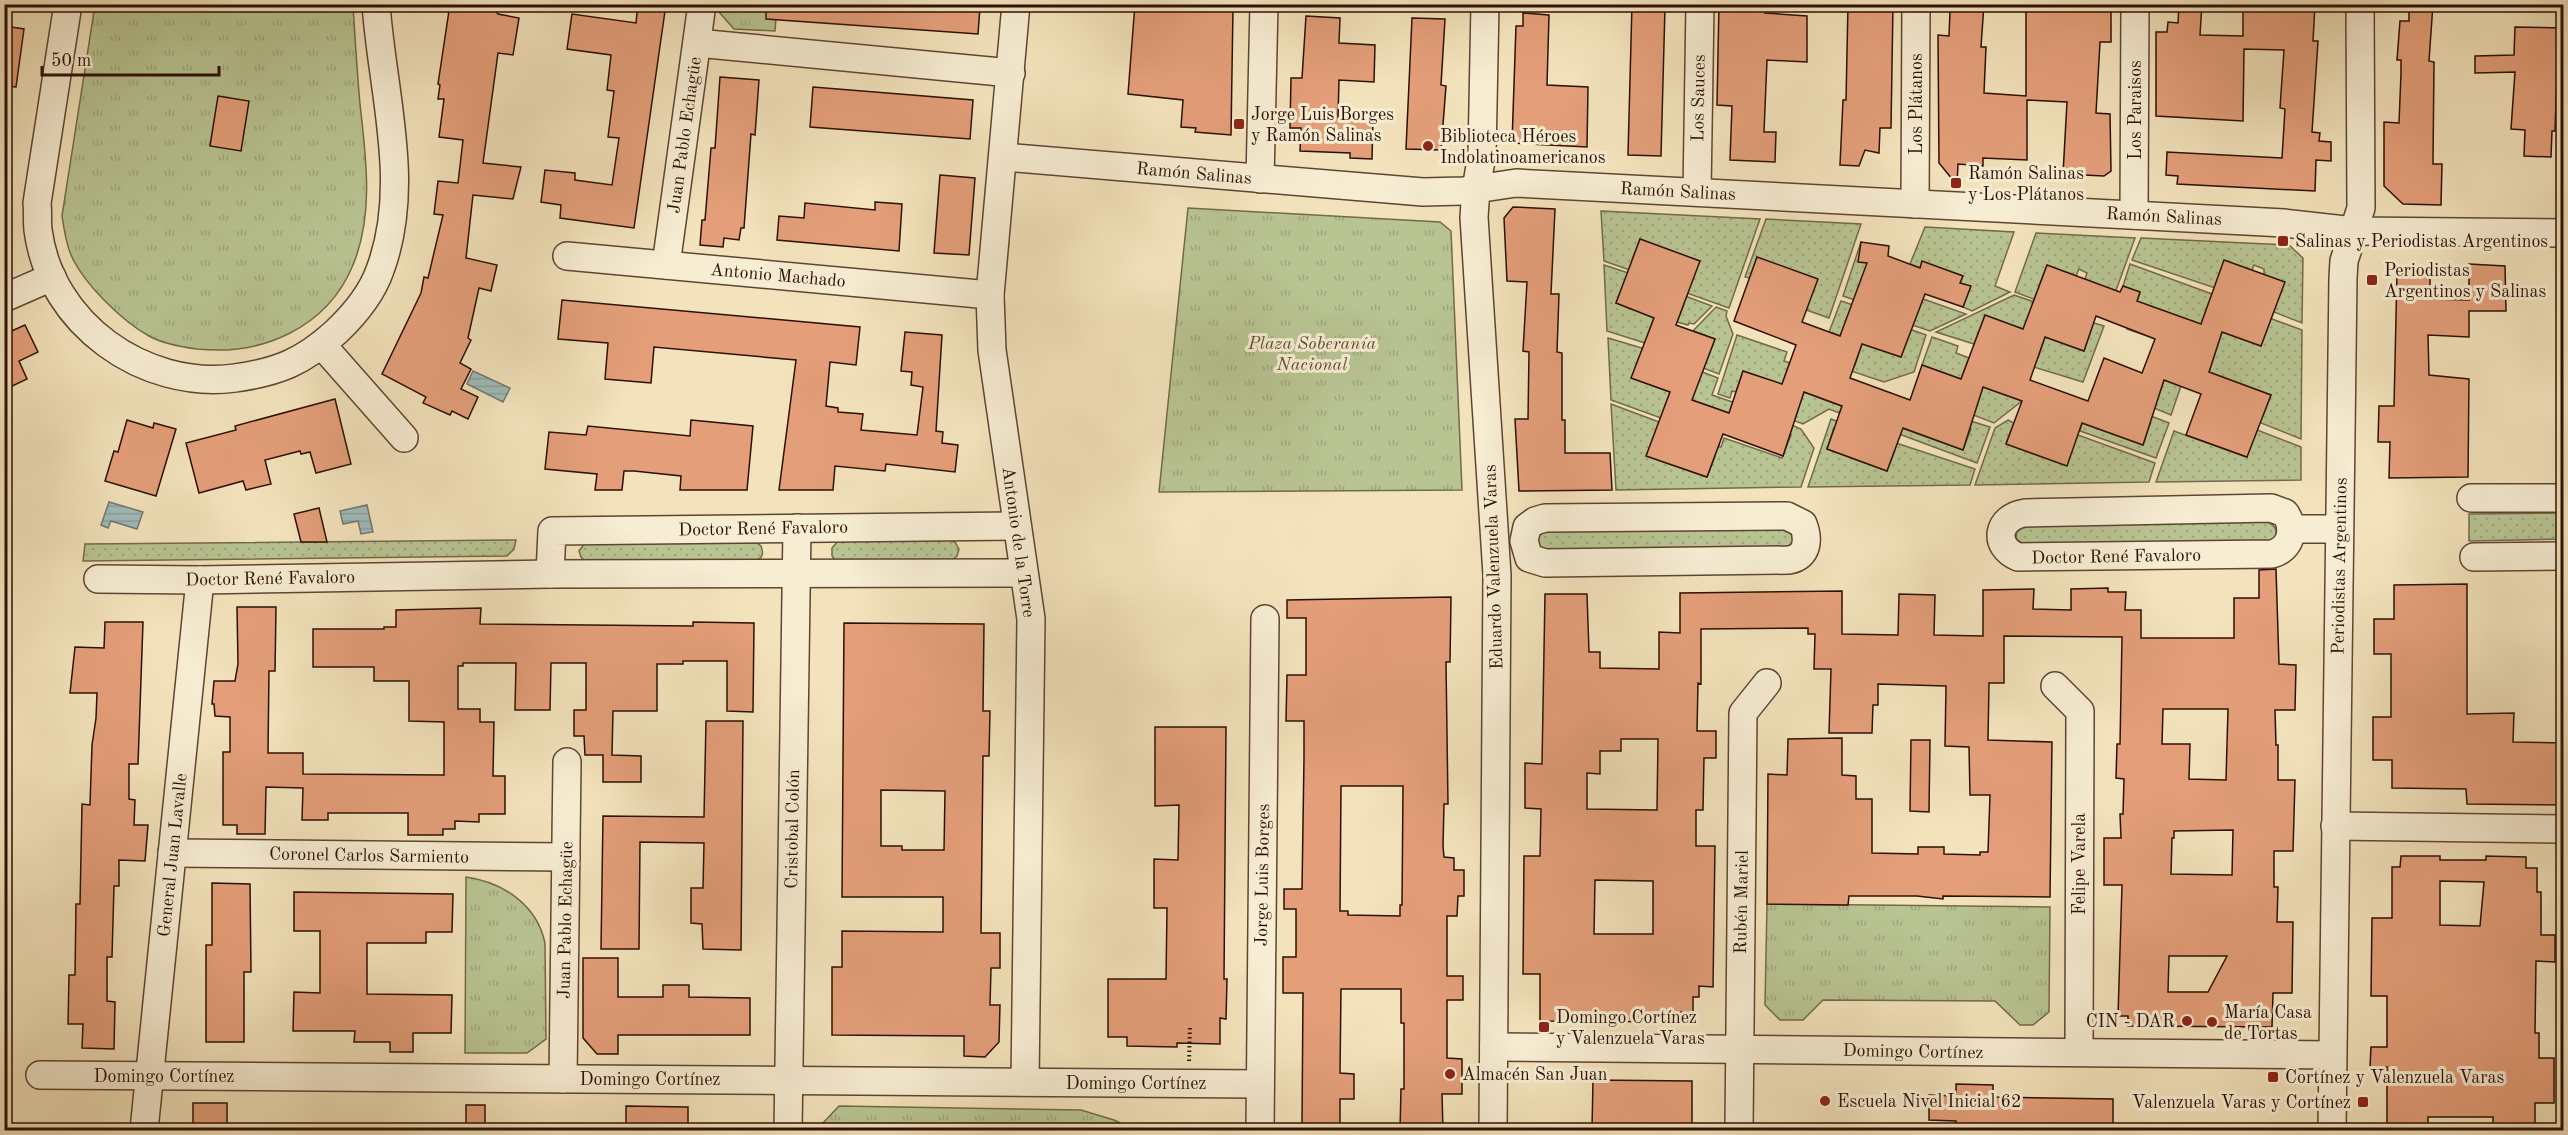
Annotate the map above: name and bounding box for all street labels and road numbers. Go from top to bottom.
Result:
street label: Los Plátanos [1908,53,1926,155]
street label: Los Sauces [1689,54,1709,142]
street label: Juan Pablo Echagüe [665,56,705,215]
street label: Los Paraisos [2127,60,2145,160]
street label: Ramón Salinas [1135,160,1253,188]
street label: Ramón Salinas [1620,180,1736,204]
street label: Ramón Salinas [2106,205,2222,229]
street label: Antonio Machado [709,261,847,291]
street label: Eduardo Valenzuela Varas [1481,464,1507,670]
street label: Antonio de la Torre [998,465,1038,619]
street label: Periodistas Argentinos [2329,477,2351,655]
street label: Doctor René Favaloro [678,519,848,539]
street label: Doctor René Favaloro [2031,547,2201,567]
street label: Doctor René Favaloro [185,569,355,589]
street label: Cristobal Colón [783,769,803,889]
street label: General Juan Lavalle [155,772,191,938]
street label: Jorge Luis Borges [1253,803,1273,947]
street label: Felipe Varela [2071,813,2089,915]
street label: Juan Pablo Echagüe [556,841,576,999]
street label: Coronel Carlos Sarmiento [269,845,469,867]
street label: Rubén Mariel [1732,850,1752,954]
street label: Domingo Cortínez [1842,1042,1984,1062]
street label: Domingo Cortínez [94,1068,234,1086]
street label: Domingo Cortínez [580,1071,720,1089]
street label: Domingo Cortínez [1066,1075,1206,1093]

